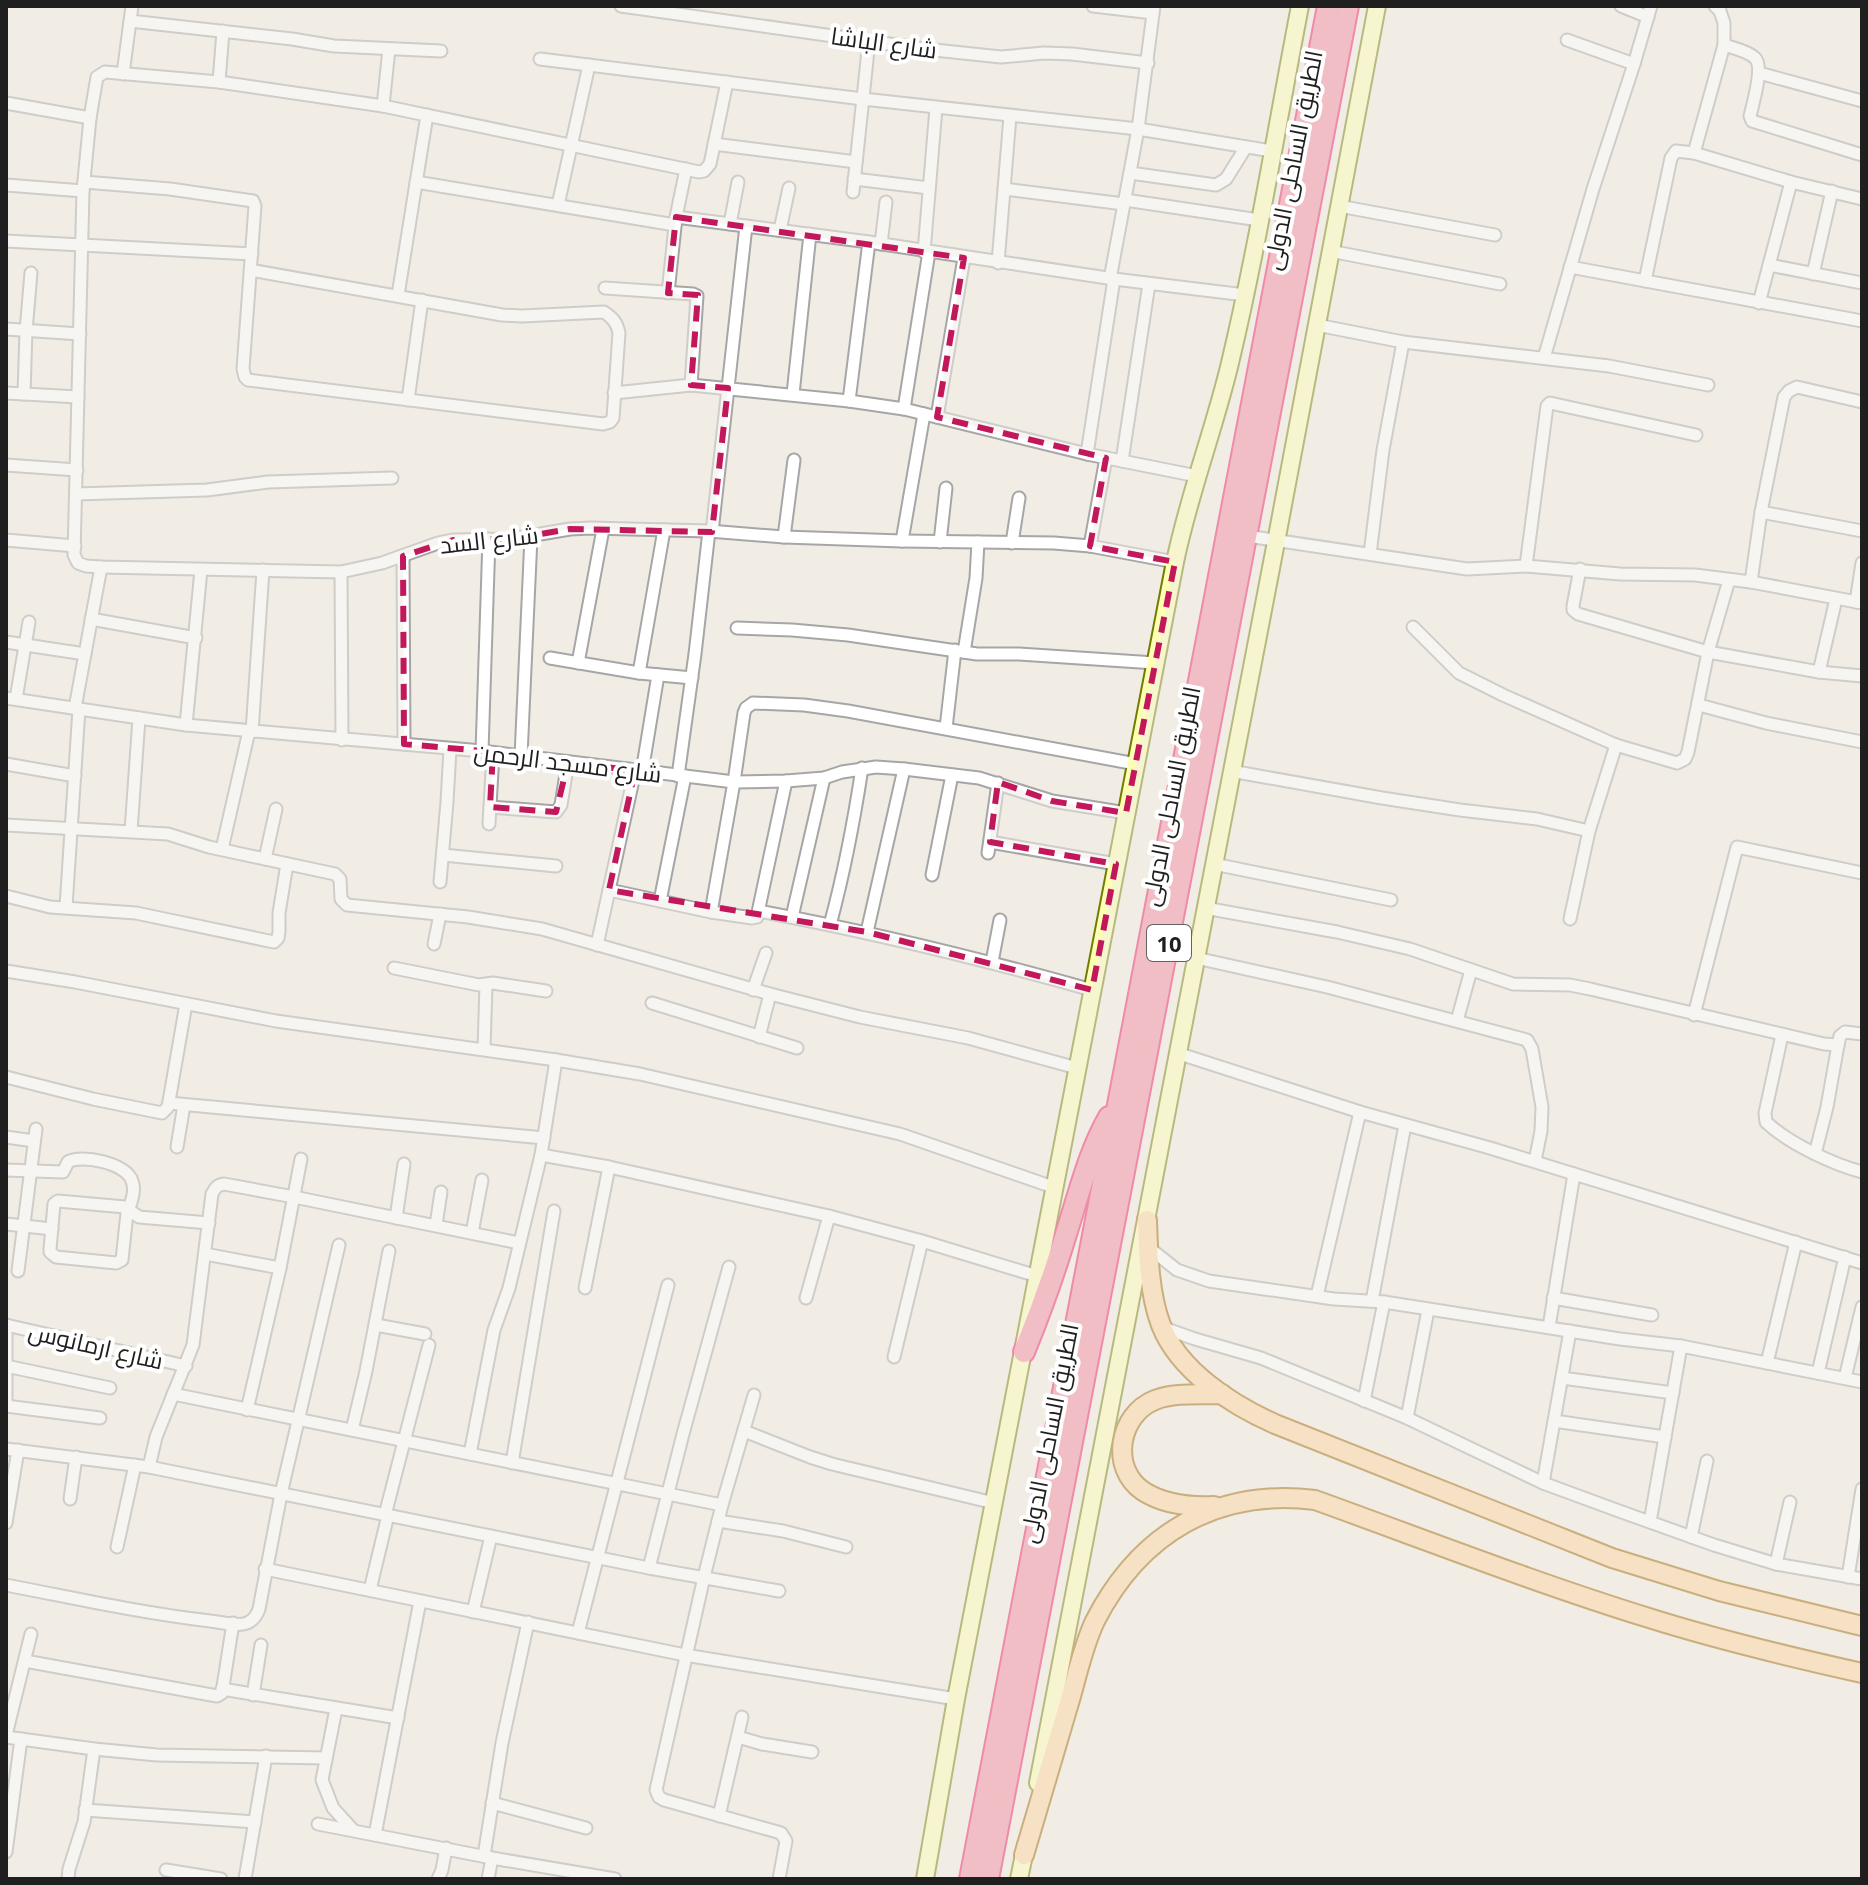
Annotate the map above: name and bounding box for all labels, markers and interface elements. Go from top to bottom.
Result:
street label: شارع الباشا [829,18,939,67]
street label: الطريق الساحلى الدولى [1254,47,1330,273]
street label: شارع السد [438,517,540,562]
street label: الطريق الساحلى الدولى [1132,683,1208,909]
street label: شارع مسجد الرحمن [472,734,664,791]
road number: 10 [1147,925,1191,961]
street label: شارع ارمانوس [25,1313,167,1377]
street label: الطريق الساحلى الدولى [1010,1320,1086,1546]

